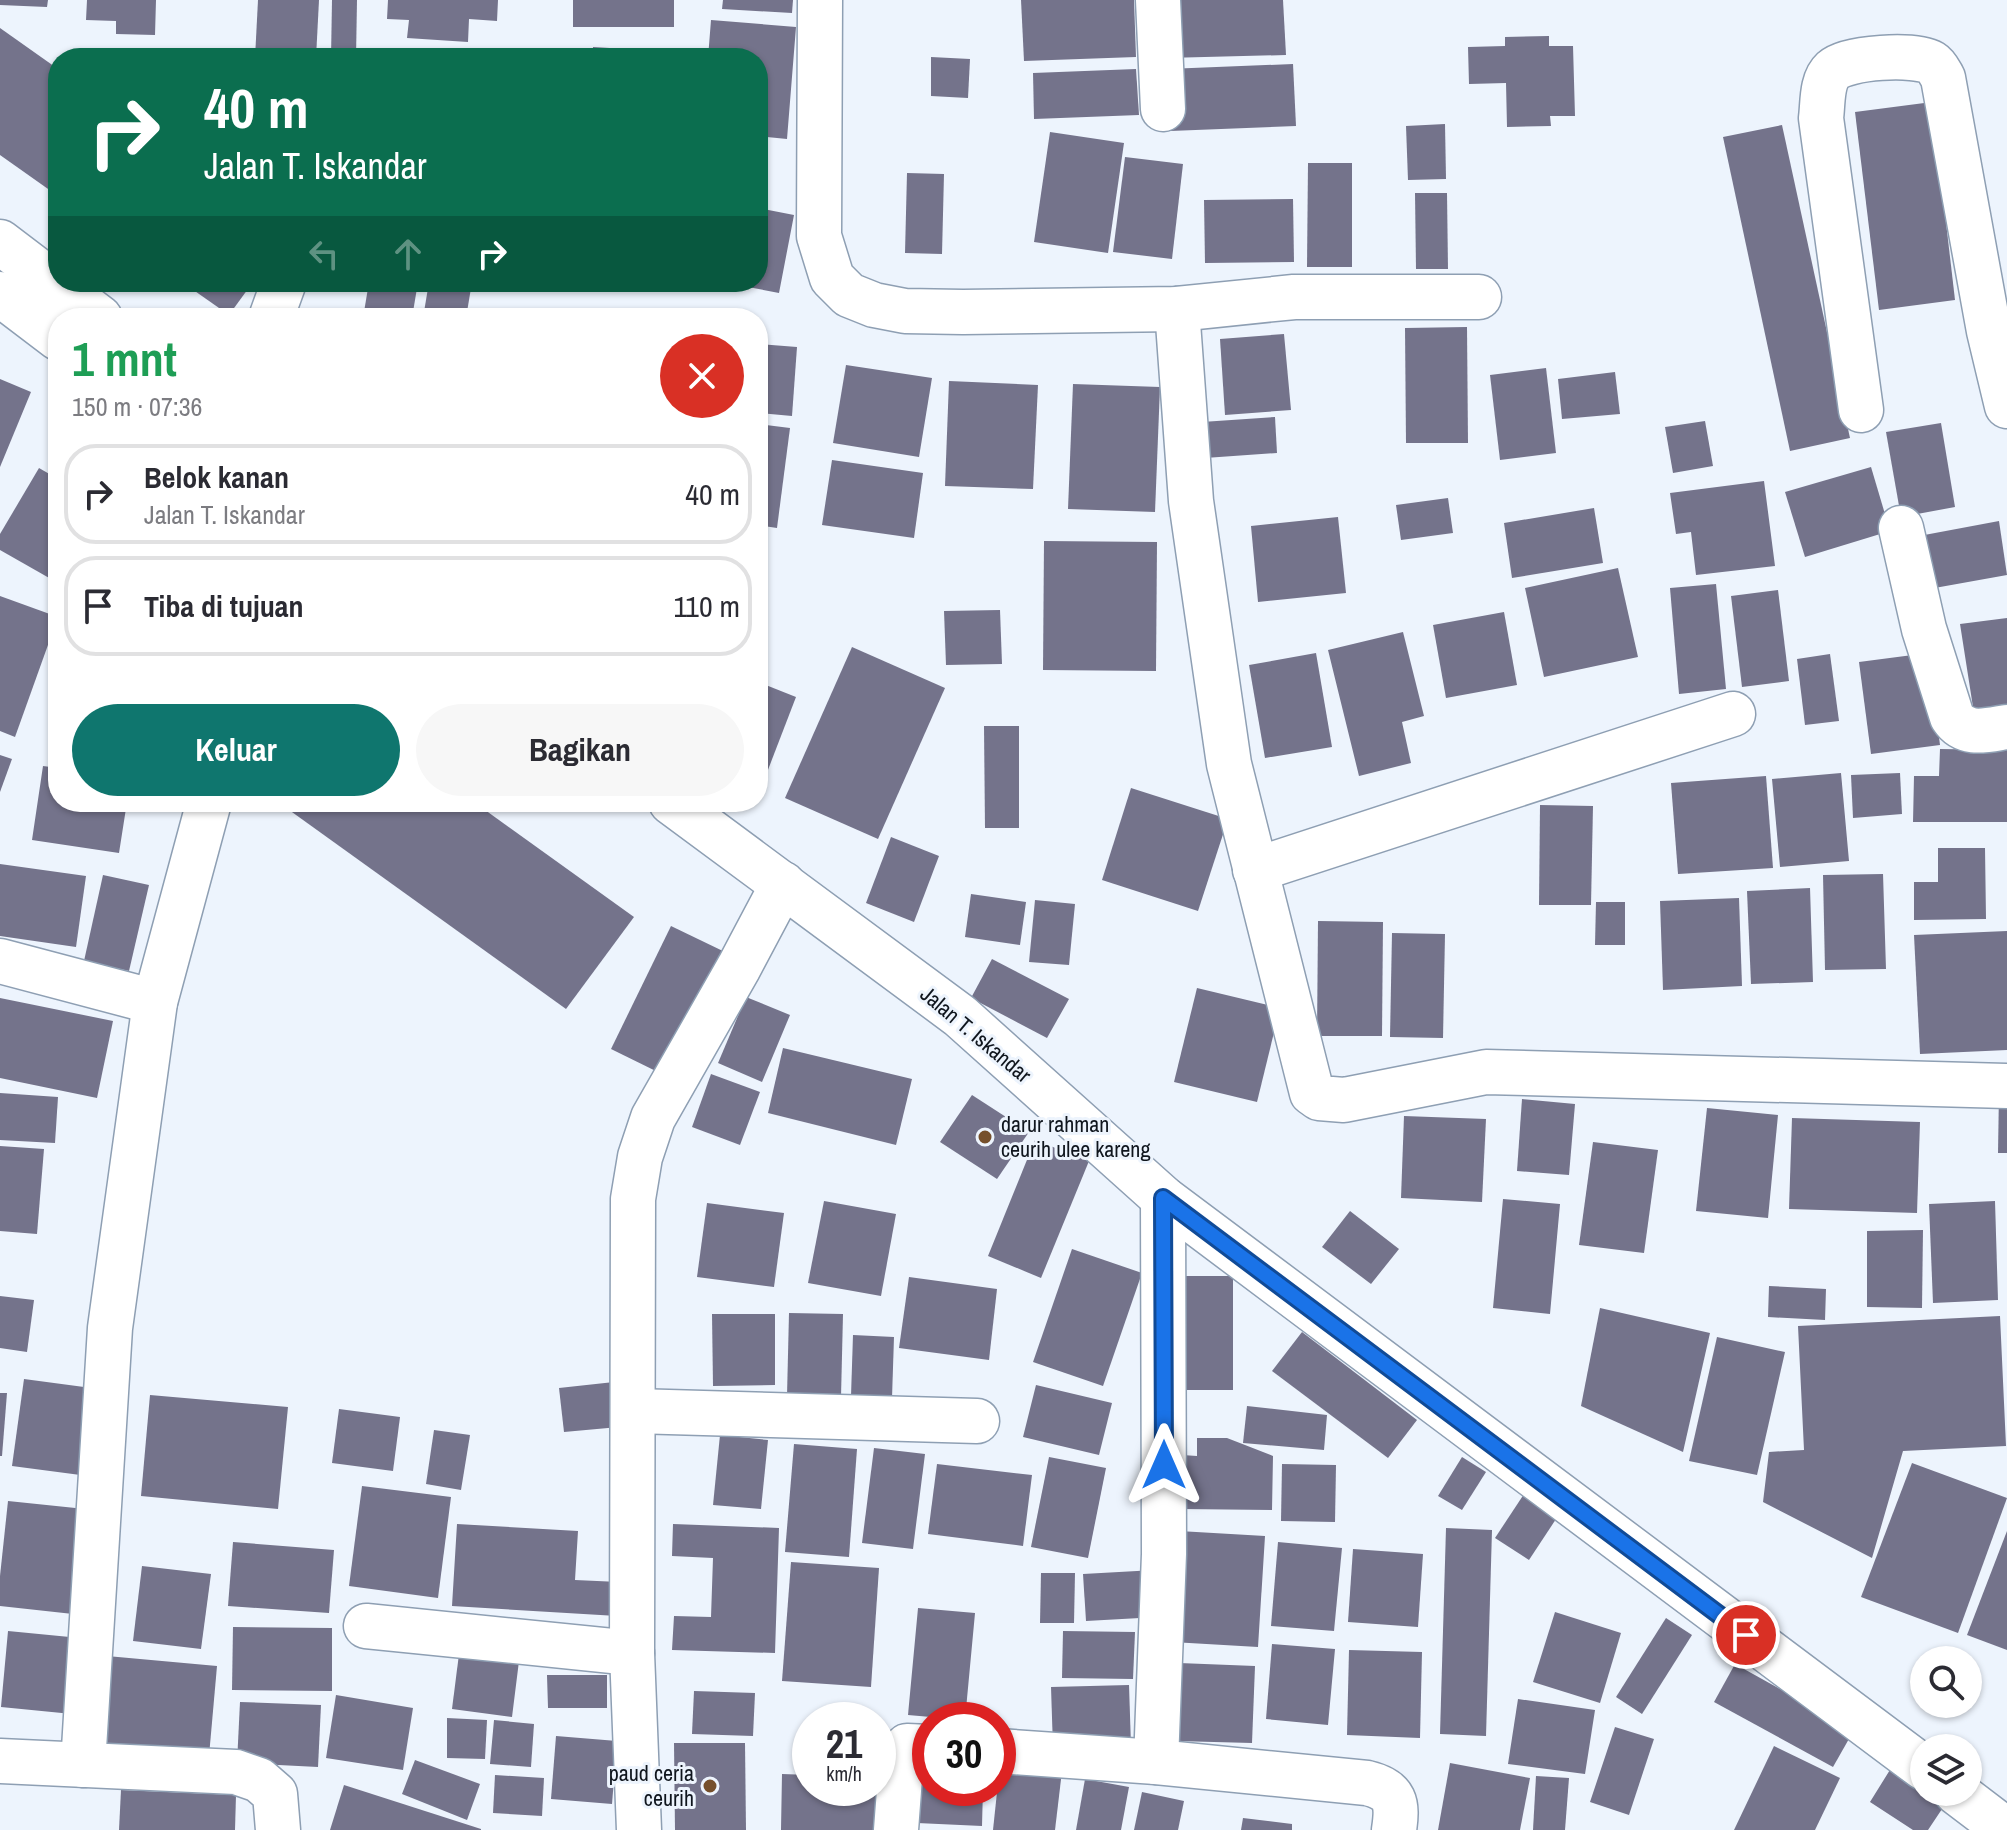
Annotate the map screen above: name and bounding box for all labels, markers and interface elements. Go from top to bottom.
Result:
text: 40 m [204,70,309,145]
icon: right [72,80,176,184]
text: Jalan T. Iskandar [204,142,427,190]
icon: left [302,232,346,276]
icon: ahead [386,232,430,276]
icon: right [470,232,514,276]
text: 1 mnt [72,326,177,391]
button: close [660,334,744,418]
text: 150 m · 07:36 [72,389,202,424]
text: Belok kanan [144,457,289,497]
icon: right [76,472,120,516]
text: 40 m [685,474,740,514]
text: Jalan T. Iskandar [144,497,305,532]
icon: arrive [76,584,120,628]
text: Tiba di tujuan [144,586,304,626]
text: 110 m [673,586,740,626]
button: Keluar [72,704,400,796]
button: Bagikan [416,704,744,796]
street label: Jalan T. Iskandar [914,979,1038,1089]
place label: darur rahman ceurih ulee kareng [1001,1109,1150,1164]
marker: darur rahman ceurih ulee kareng [976,1128,994,1146]
position arrow [1122,1423,1206,1507]
pin [1712,1601,1780,1669]
icon: arrive [1724,1613,1768,1657]
map controls [1910,1646,1982,1806]
button: search [1910,1646,1982,1718]
speed limit sign: 30 [912,1702,1016,1806]
text: 21 [826,1717,862,1770]
button: layers [1910,1734,1982,1806]
place label: paud ceria ceurih [609,1758,694,1813]
text: km/h [826,1760,862,1787]
marker: paud ceria ceurih [701,1777,719,1795]

